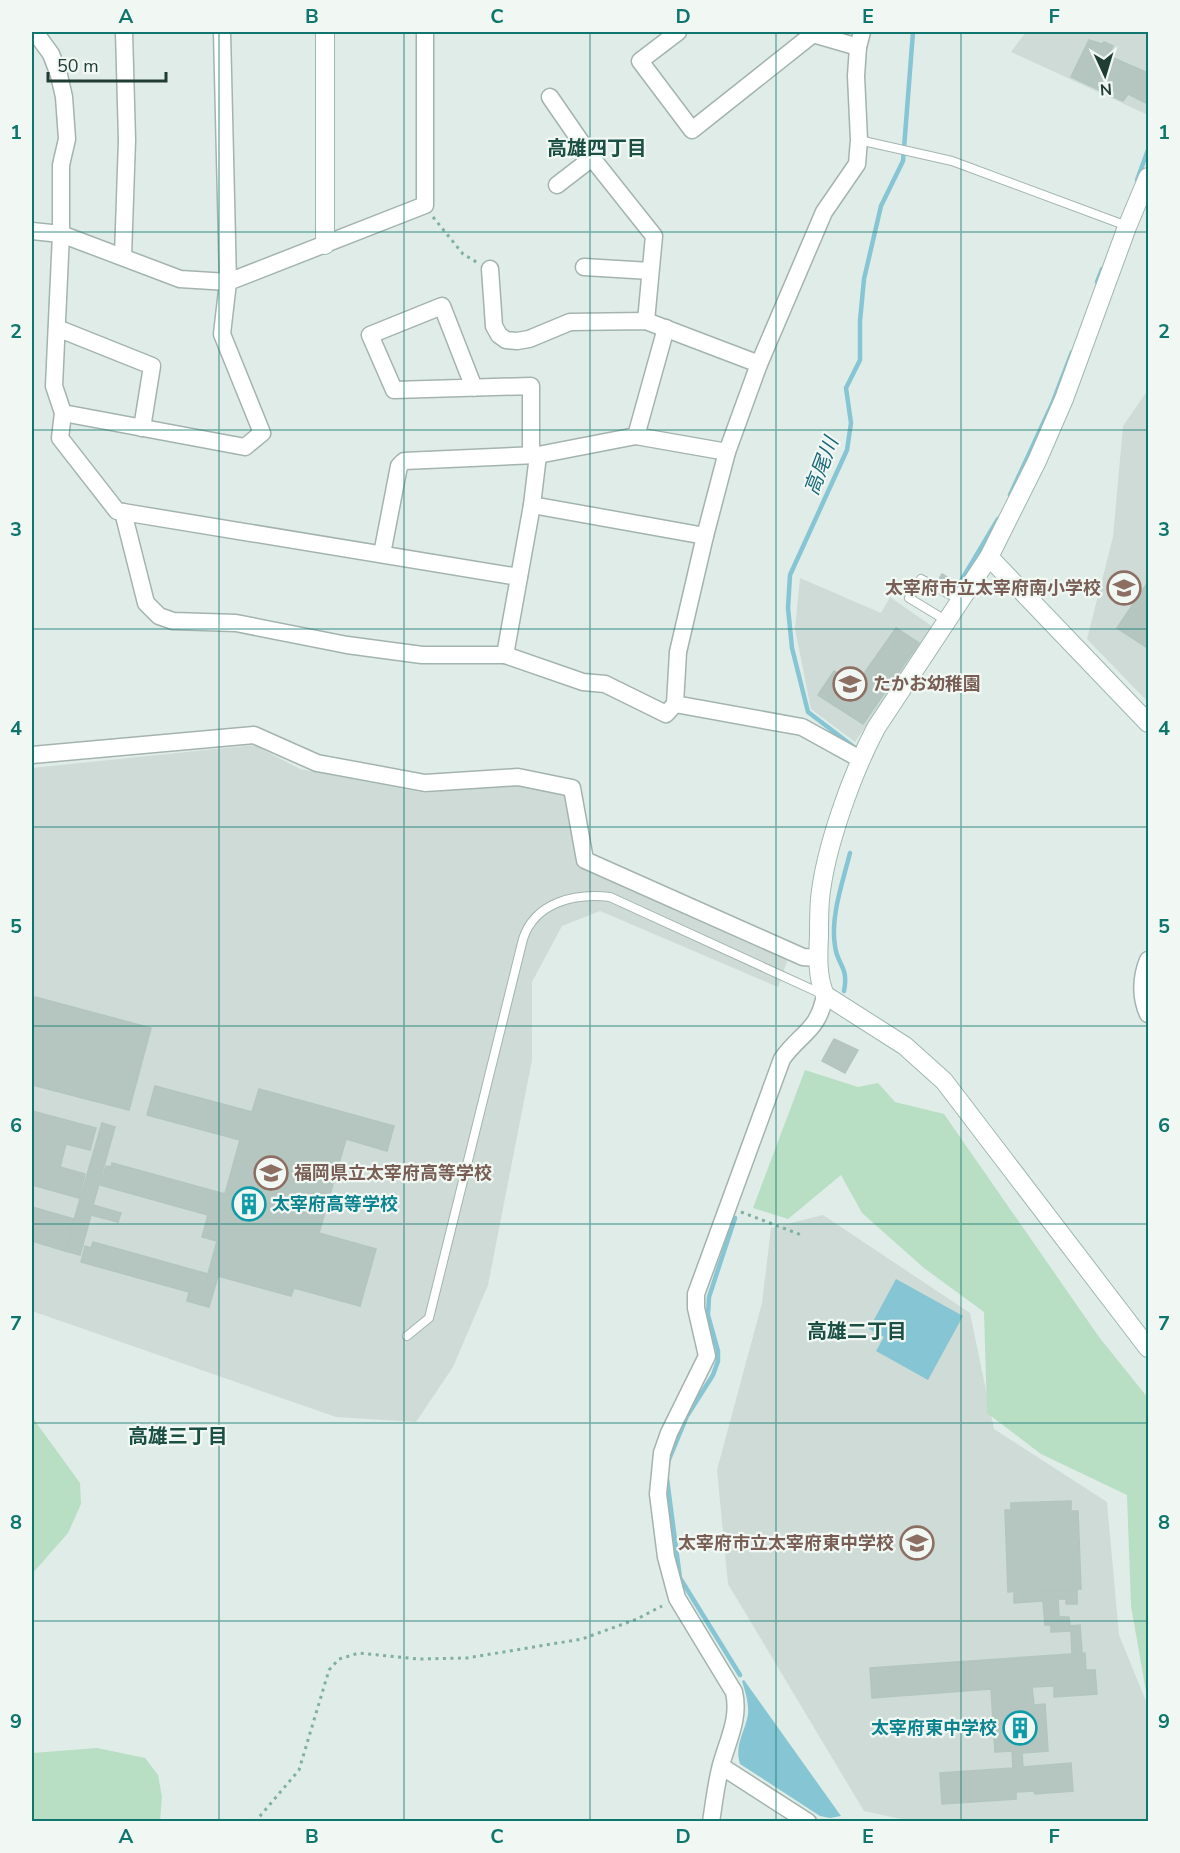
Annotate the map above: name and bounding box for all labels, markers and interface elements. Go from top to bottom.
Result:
text: A [119,3,134,30]
text: B [305,3,319,30]
text: C [490,3,504,30]
text: D [675,3,691,30]
text: E [862,3,874,30]
text: F [1048,3,1060,30]
scale bar [48,45,166,83]
north arrow [1075,45,1135,105]
text: 50 m [57,54,99,78]
text: N [1099,78,1113,100]
text: 1 [10,119,22,146]
text: 1 [1158,119,1170,146]
district label: 高雄四丁目 [547,135,647,162]
text: 2 [10,318,22,345]
text: 2 [1158,318,1170,345]
water label: 高尾川 [798,431,846,499]
text: 3 [10,516,22,543]
text: 3 [1158,516,1170,543]
school or university icon: 太宰府市立太宰府南小学校 [1106,570,1142,606]
place label: 太宰府市立太宰府南小学校 [885,576,1101,600]
school or university icon: たかお幼稚園 [832,666,868,702]
place label: たかお幼稚園 [873,672,981,696]
text: 4 [10,715,22,742]
text: 4 [1158,715,1170,742]
text: 5 [10,913,22,940]
text: 5 [1158,913,1170,940]
text: 6 [10,1112,22,1139]
text: 6 [1158,1112,1170,1139]
school or university icon: 福岡県立太宰府高等学校 [253,1155,289,1191]
place label: 福岡県立太宰府高等学校 [294,1161,492,1185]
building icon: 太宰府高等学校 [231,1186,267,1222]
place label: 太宰府高等学校 [272,1192,398,1216]
text: 7 [10,1310,22,1337]
text: 7 [1158,1310,1170,1337]
district label: 高雄二丁目 [807,1318,907,1345]
district label: 高雄三丁目 [128,1423,228,1450]
text: 8 [10,1509,22,1536]
text: 8 [1158,1509,1170,1536]
school or university icon: 太宰府市立太宰府東中学校 [899,1525,935,1561]
place label: 太宰府市立太宰府東中学校 [678,1531,894,1555]
text: 9 [10,1708,22,1735]
text: 9 [1158,1708,1170,1735]
building icon: 太宰府東中学校 [1002,1710,1038,1746]
place label: 太宰府東中学校 [871,1716,997,1740]
text: A [119,1823,134,1850]
text: B [305,1823,319,1850]
text: C [490,1823,504,1850]
text: D [675,1823,691,1850]
text: E [862,1823,874,1850]
text: F [1048,1823,1060,1850]

